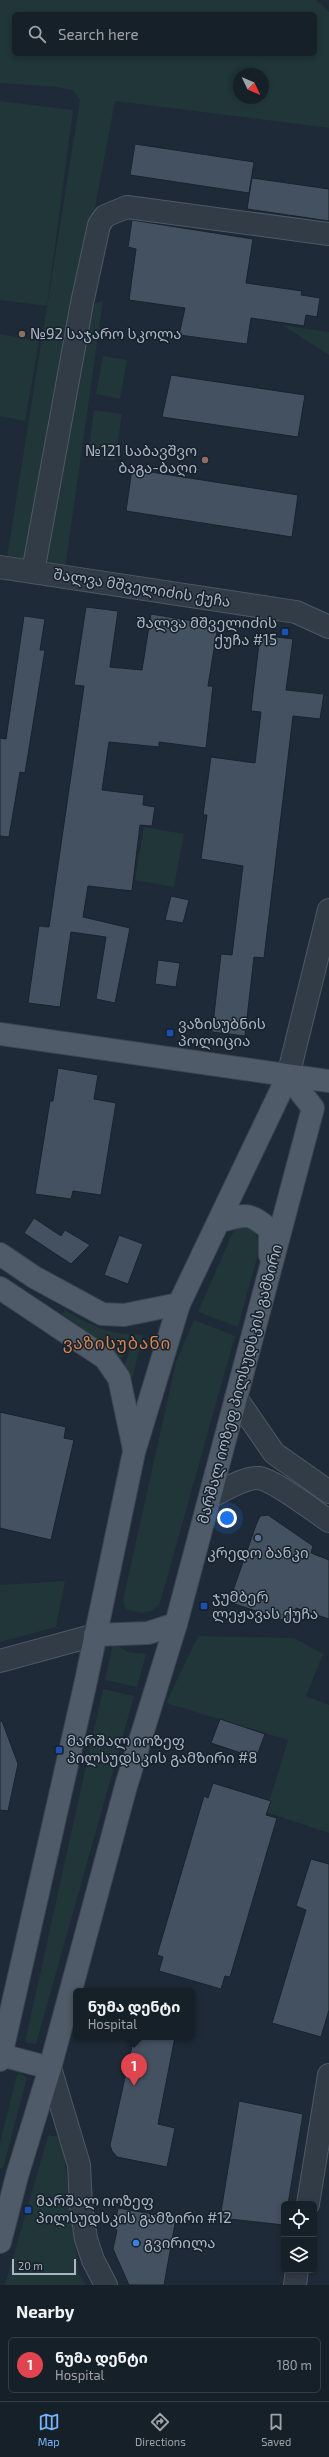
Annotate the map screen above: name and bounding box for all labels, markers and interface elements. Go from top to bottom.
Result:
search box [12,12,317,56]
icon: search [26,23,48,45]
text: Search here [58,25,139,43]
north arrow [233,68,269,104]
place label: №92 საჯარო სკოლა [30,324,182,343]
marker: №92 საჯარო სკოლა [17,329,27,339]
place label: №121 საბავშვო ბაგა-ბაღი [85,441,197,477]
marker: №121 საბავშვო ბაგა-ბაღი [200,455,210,465]
street label: შალვა მშველიძის ქუჩა [52,564,232,611]
place label: შალვა მშველიძის ქუჩა #15 [136,613,277,649]
marker: შალვა მშველიძის ქუჩა #15 [280,627,290,637]
place label: ვაზისუბნის პოლიცია [178,1014,266,1050]
marker: ვაზისუბნის პოლიცია [165,1028,175,1038]
street label: მარშალ იოზეფ პილსუდსკის გამზირი [193,1242,286,1526]
district label: ვაზისუბანი [63,1332,171,1353]
your location [217,1508,237,1528]
marker: კრედო ბანკი [253,1533,263,1543]
place label: კრედო ბანკი [207,1543,309,1562]
place label: ჯუმბერ ლეჟავას ქუჩა [212,1587,318,1623]
marker: ჯუმბერ ლეჟავას ქუჩა [199,1601,209,1611]
place label: მარშალ იოზეფ პილსუდსკის გამზირი #8 [67,1731,257,1767]
marker: მარშალ იოზეფ პილსუდსკის გამზირი #8 [54,1745,64,1755]
popup [73,1988,195,2040]
text: ნუმა დენტი [88,1997,180,2015]
text: Hospital [88,2016,137,2032]
pin: 1 [121,2053,147,2086]
place label: მარშალ იოზეფ პილსუდსკის გამზირი #12 [36,2191,232,2227]
map controls [281,2201,317,2273]
button: locate [281,2201,317,2237]
marker: მარშალ იოზეფ პილსუდსკის გამზირი #12 [23,2205,33,2215]
place label: გვირილა [144,2233,215,2252]
button: layers [281,2237,317,2273]
marker: გვირილა [131,2238,141,2248]
scale bar [12,2257,76,2276]
text: 20 m [18,2259,43,2272]
text: Nearby [16,2301,74,2321]
text: ნუმა დენტი [55,2348,148,2366]
text: 1 [27,2357,33,2373]
text: 180 m [277,2357,312,2373]
text: Hospital [55,2367,104,2383]
tab: Map [38,2411,60,2448]
tab: Directions [135,2411,186,2448]
tab: Saved [261,2411,291,2448]

